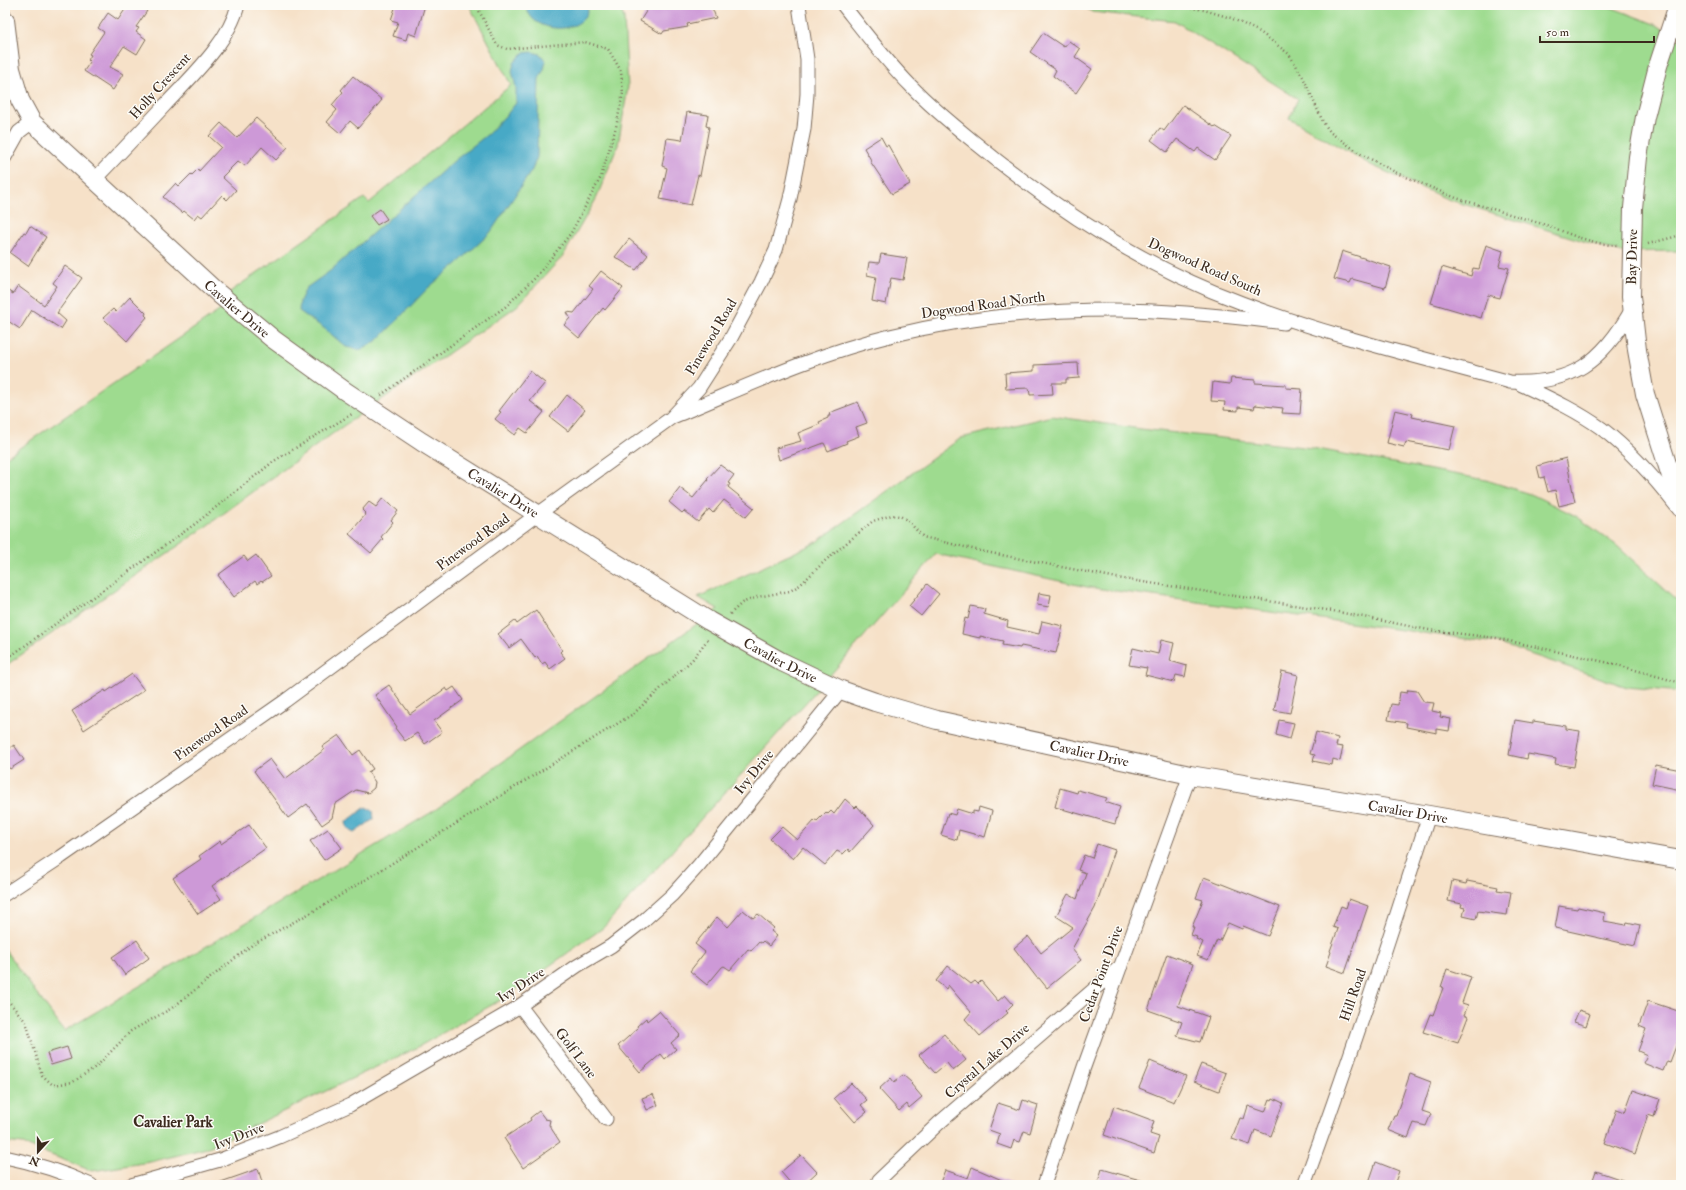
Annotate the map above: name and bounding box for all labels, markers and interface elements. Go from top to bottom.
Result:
scale bar [1540,18,1654,44]
text: 50 m [1546,25,1570,40]
street label: Holly Crescent [126,49,195,123]
street label: Bay Drive [1623,229,1642,285]
street label: Dogwood Road South [1145,234,1265,300]
street label: Cavalier Drive [201,276,273,341]
street label: Dogwood Road North [920,288,1047,322]
street label: Pinewood Road [682,296,740,378]
street label: Cavalier Drive [464,464,542,521]
street label: Pinewood Road [433,510,513,574]
street label: Cavalier Drive [741,634,820,686]
street label: Pinewood Road [171,701,251,765]
street label: Cavalier Drive [1048,736,1131,770]
street label: Ivy Drive [731,746,778,798]
street label: Cavalier Drive [1367,796,1449,827]
street label: Cedar Point Drive [1076,923,1126,1025]
street label: Ivy Drive [494,963,548,1007]
street label: Hill Road [1336,966,1370,1024]
street label: Crystal Lake Drive [941,1020,1033,1103]
street label: Golf Lane [552,1025,600,1082]
district label: Cavalier Park [133,1113,214,1132]
street label: Ivy Drive [211,1119,267,1154]
north arrow [18,1132,58,1172]
text: N [27,1153,42,1169]

